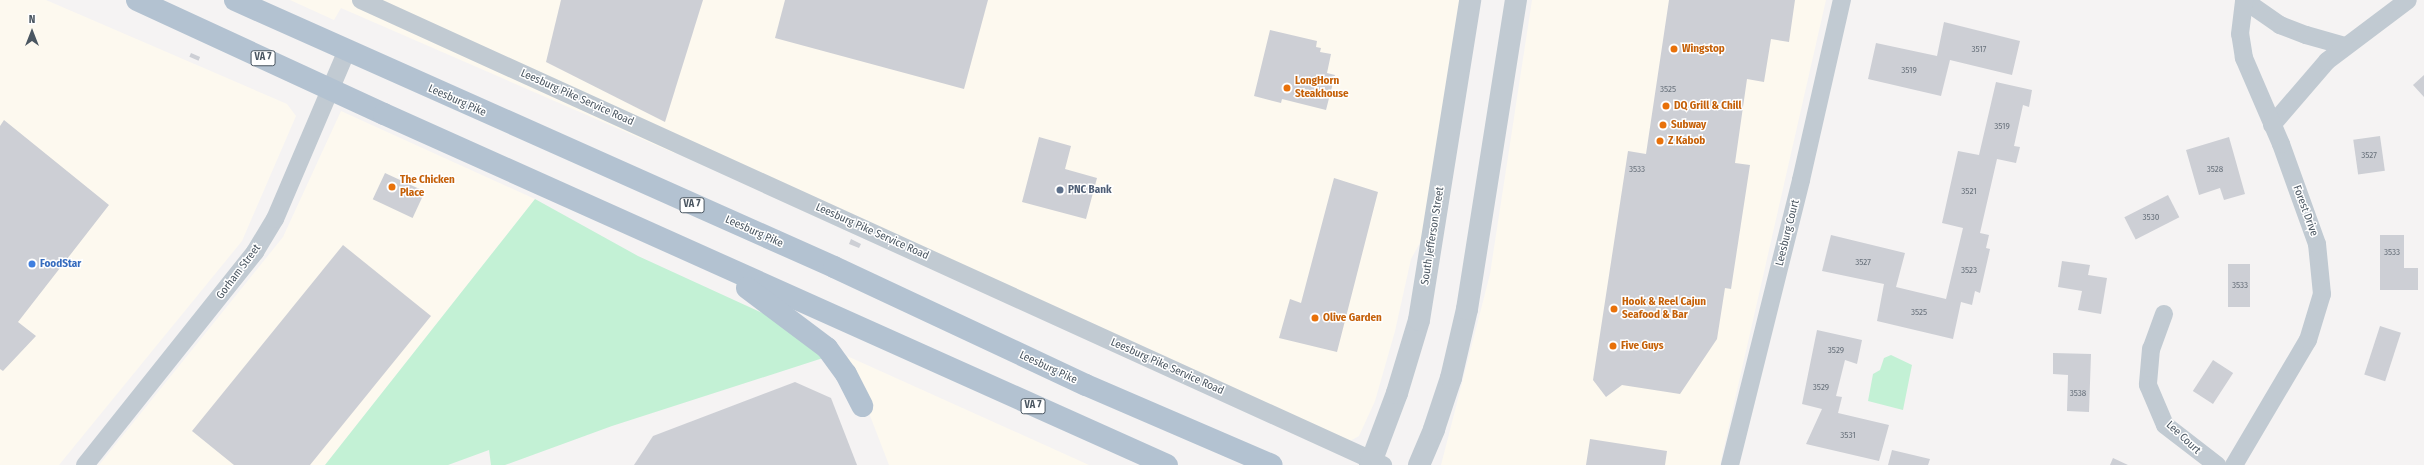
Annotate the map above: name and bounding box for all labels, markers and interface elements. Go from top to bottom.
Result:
north arrow [12,12,52,52]
text: N [29,13,35,26]
place label: Wingstop [1682,42,1725,56]
marker: Wingstop [1669,44,1679,54]
house number: 3517 [1972,44,1986,54]
road number: VA 7 [250,50,276,66]
house number: 3519 [1901,65,1917,75]
street label: Leesburg Pike Service Road [518,67,636,129]
place label: LongHorn Steakhouse [1295,75,1349,101]
street label: Leesburg Pike [426,82,488,120]
marker: LongHorn Steakhouse [1282,83,1292,93]
house number: 3525 [1660,84,1676,94]
place label: DQ Grill & Chill [1674,99,1742,113]
marker: DQ Grill & Chill [1661,101,1671,111]
place label: Subway [1671,118,1706,132]
marker: Subway [1658,120,1668,130]
house number: 3519 [1994,121,2010,131]
place label: Z Kabob [1668,134,1705,148]
marker: Z Kabob [1655,136,1665,146]
house number: 3527 [2361,150,2377,160]
house number: 3533 [1629,164,1645,174]
house number: 3528 [2207,164,2223,174]
place label: The Chicken Place [400,174,455,200]
marker: The Chicken Place [387,182,397,192]
place label: PNC Bank [1068,183,1112,197]
street label: Forest Drive [2290,184,2320,238]
marker: PNC Bank [1055,185,1065,195]
street label: South Jefferson Street [1419,186,1447,286]
house number: 3521 [1961,186,1977,196]
road number: VA 7 [679,197,705,213]
street label: Leesburg Court [1773,199,1803,267]
street label: Leesburg Pike Service Road [813,201,931,263]
house number: 3530 [2143,212,2159,222]
street label: Leesburg Pike [723,213,785,251]
street label: Gorham Street [214,242,264,302]
house number: 3533 [2384,247,2400,257]
place label: FoodStar [40,257,81,271]
house number: 3527 [1855,257,1871,267]
marker: FoodStar [27,259,37,269]
house number: 3523 [1961,265,1977,275]
house number: 3533 [2232,280,2248,290]
place label: Hook & Reel Cajun Seafood & Bar [1622,296,1706,322]
marker: Hook & Reel Cajun Seafood & Bar [1609,304,1619,314]
house number: 3525 [1911,307,1927,317]
place label: Olive Garden [1323,311,1382,325]
marker: Olive Garden [1310,313,1320,323]
street label: Leesburg Pike Service Road [1108,336,1226,398]
place label: Five Guys [1621,339,1664,353]
marker: Five Guys [1608,341,1618,351]
house number: 3529 [1828,345,1844,355]
street label: Leesburg Pike [1017,349,1079,387]
house number: 3529 [1813,382,1829,392]
house number: 3538 [2070,388,2086,398]
road number: VA 7 [1020,398,1046,414]
street label: Lee Court [2163,419,2203,457]
house number: 3531 [1840,430,1856,440]

